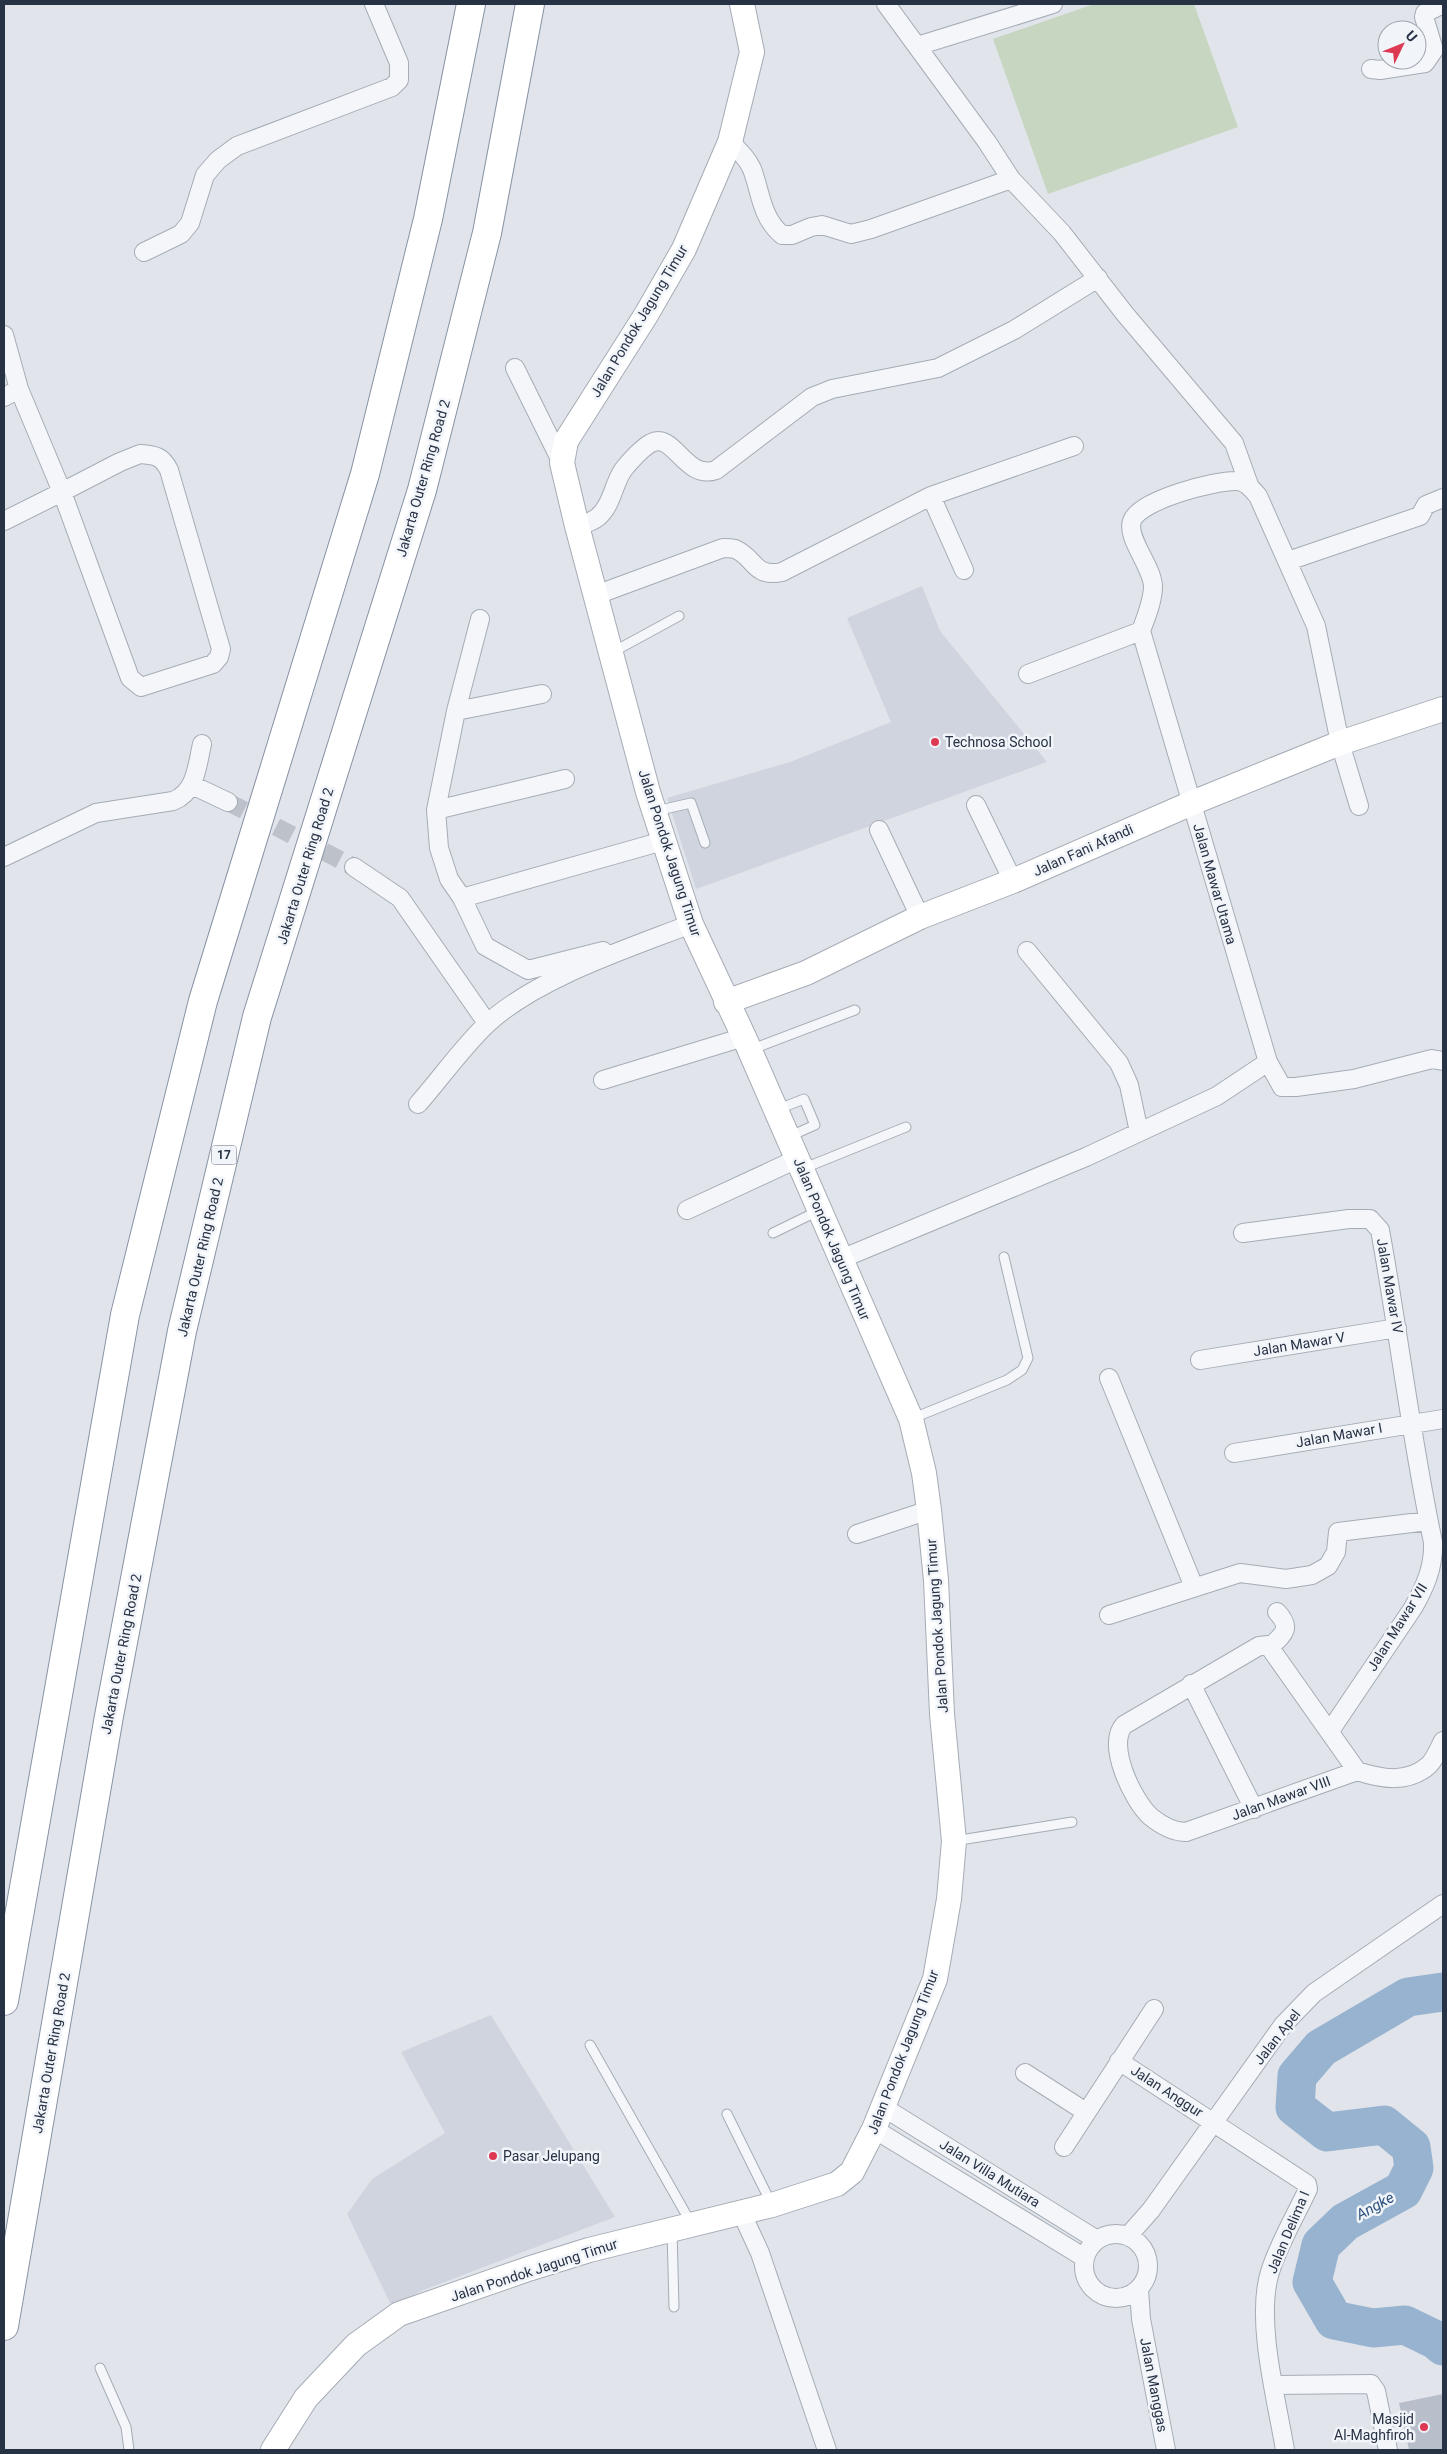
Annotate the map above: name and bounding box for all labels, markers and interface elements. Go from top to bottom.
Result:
north arrow [1377,20,1427,70]
text: U [1403,27,1421,45]
street label: Jalan Pondok Jagung Timur [587,242,691,400]
street label: Jakarta Outer Ring Road 2 [393,397,453,559]
place label: Technosa School [945,734,1052,750]
marker: Technosa School [929,736,941,748]
street label: Jalan Pondok Jagung Timur [635,767,705,939]
street label: Jakarta Outer Ring Road 2 [274,786,337,946]
street label: Jalan Fani Afandi [1030,821,1136,879]
street label: Jalan Mawar Utama [1190,822,1240,946]
road number: 17 [212,1146,236,1164]
street label: Jalan Pondok Jagung Timur [791,1155,874,1323]
street label: Jakarta Outer Ring Road 2 [174,1176,226,1338]
street label: Jalan Mawar IV [1374,1237,1406,1335]
street label: Jalan Mawar V [1252,1329,1346,1359]
street label: Jalan Mawar I [1294,1420,1384,1450]
street label: Jalan Pondok Jagung Timur [923,1538,951,1714]
street label: Jakarta Outer Ring Road 2 [98,1572,144,1735]
street label: Jalan Mawar VII [1364,1580,1430,1674]
street label: Jalan Mawar VIII [1229,1773,1333,1823]
street label: Jalan Pondok Jagung Timur [864,1967,942,2136]
street label: Jakarta Outer Ring Road 2 [29,1971,73,2135]
street label: Jalan Apel [1251,2006,1303,2068]
street label: Jalan Anggur [1128,2062,1206,2120]
street label: Jalan Villa Mutiara [937,2136,1043,2210]
place label: Pasar Jelupang [503,2148,600,2164]
marker: Pasar Jelupang [487,2150,499,2162]
street label: Jalan Delima I [1263,2188,1313,2276]
water label: Angke [1352,2188,1397,2224]
street label: Jalan Pondok Jagung Timur [448,2235,620,2305]
street label: Jalan Manggas [1137,2337,1171,2433]
place label: Masjid Al-Maghfiroh [1334,2411,1414,2443]
marker: Masjid Al-Maghfiroh [1418,2421,1430,2433]

